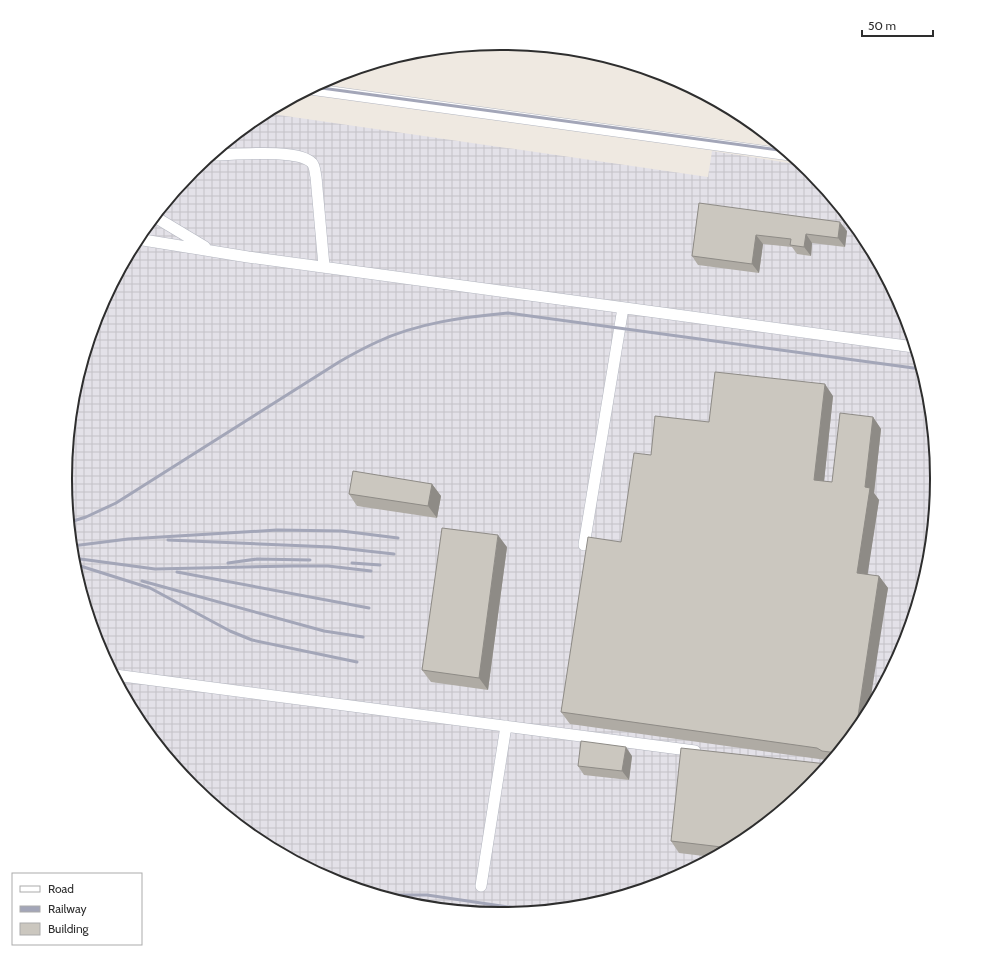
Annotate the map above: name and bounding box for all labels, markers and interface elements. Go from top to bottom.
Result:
scale bar [862,12,933,38]
text: 50 m [868,18,896,33]
legend [12,873,142,945]
text: Road [48,881,74,896]
text: Railway [48,901,86,916]
text: Building [48,921,90,936]

